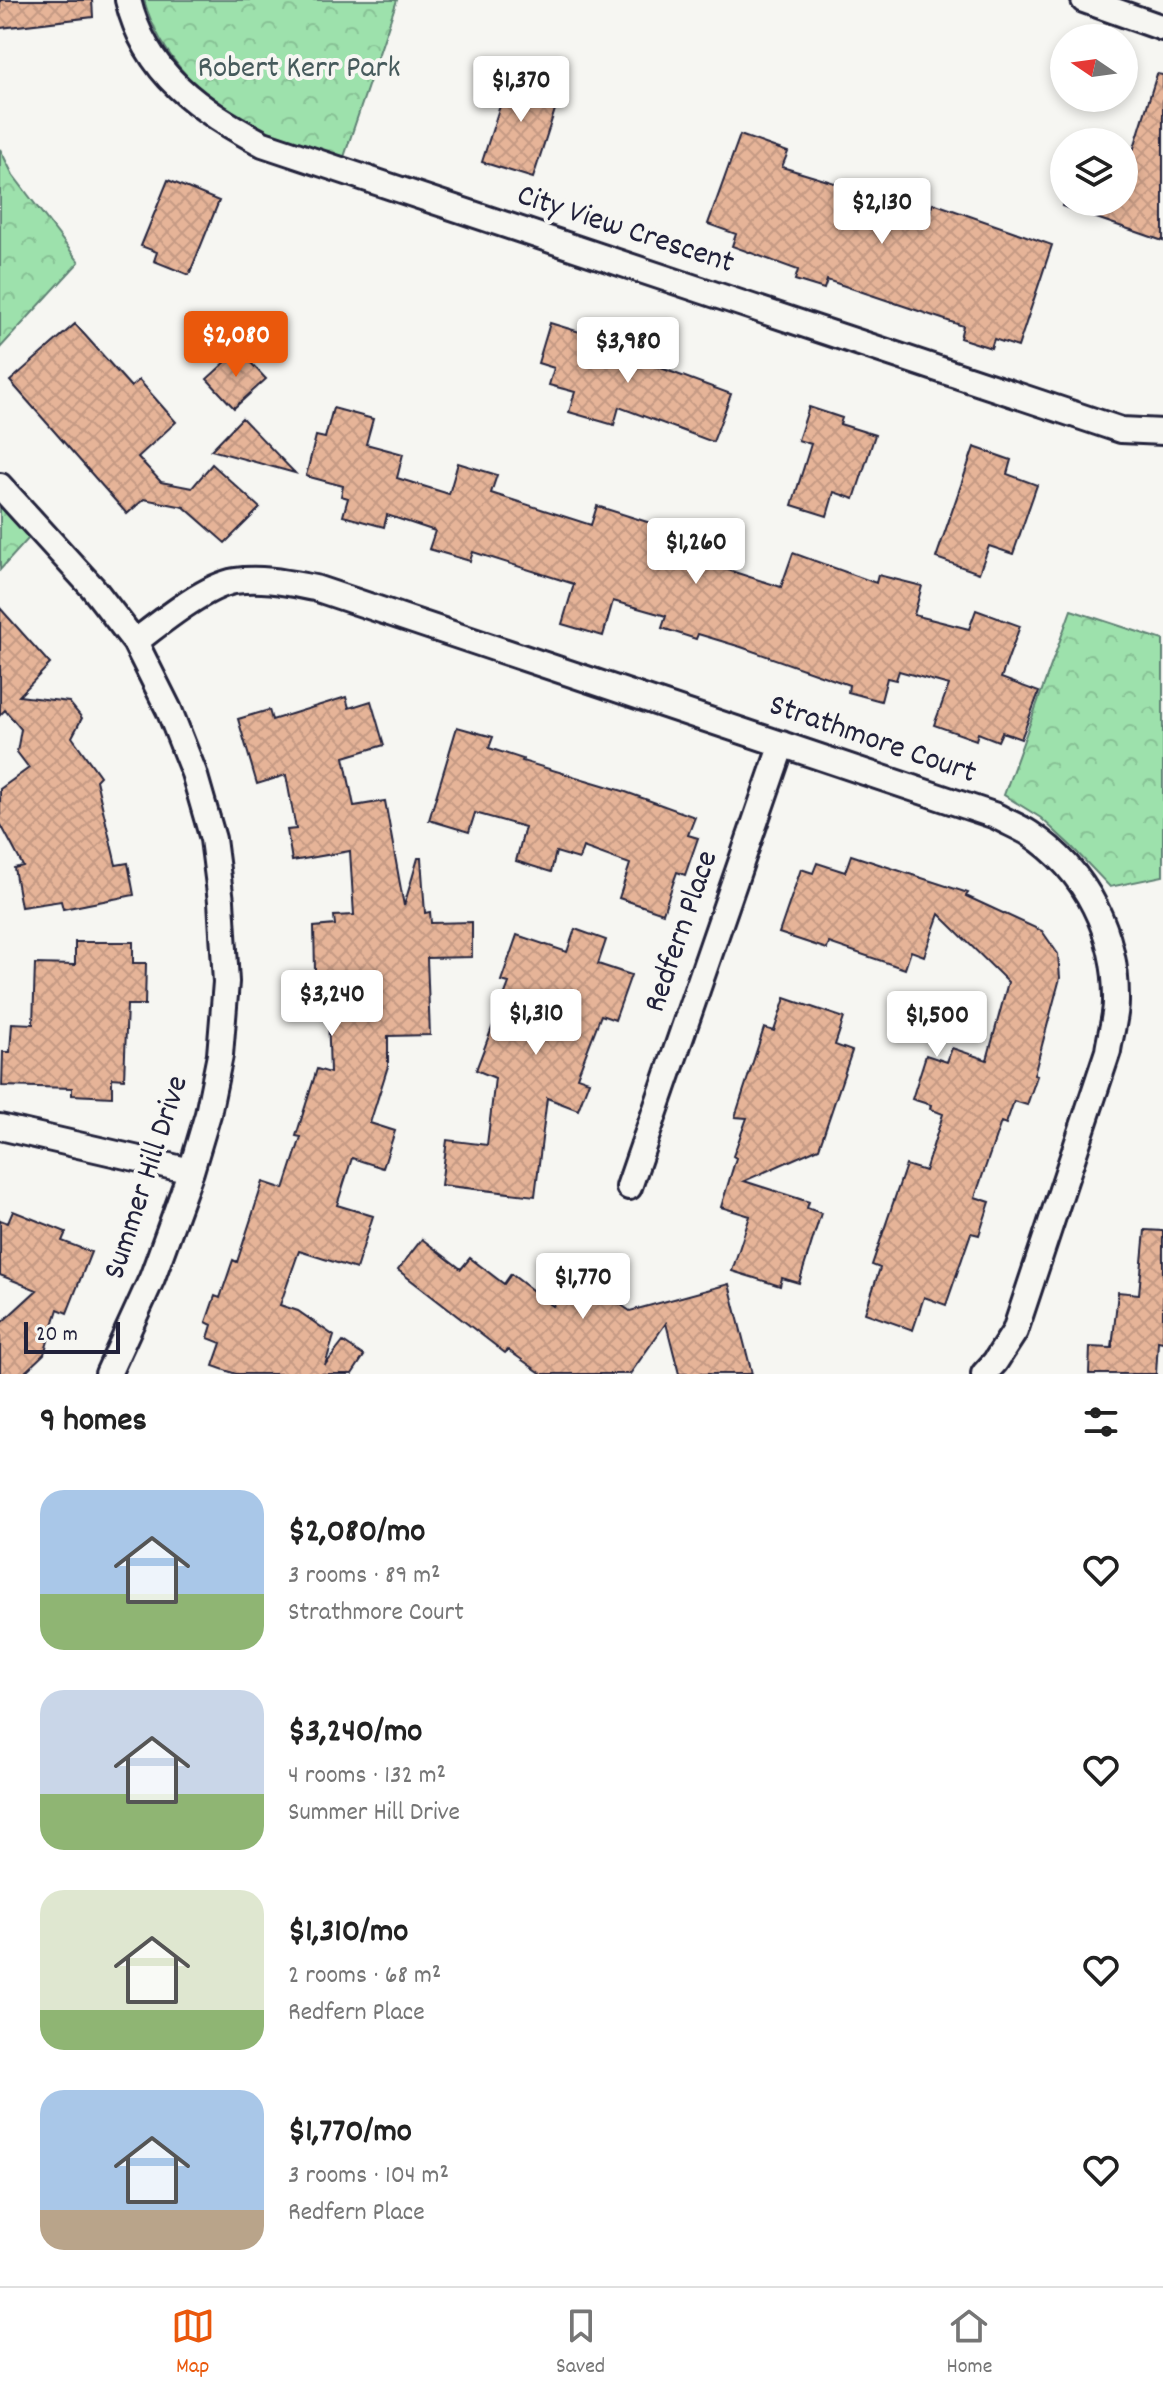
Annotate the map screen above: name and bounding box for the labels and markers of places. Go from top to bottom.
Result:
pin: $1,370 [456,56,586,124]
pin: $2,130 [817,178,947,246]
pin: $2,080 [171,311,301,379]
pin: $3,980 [563,317,693,385]
pin: $1,260 [631,518,761,586]
pin: $3,240 [267,970,397,1038]
pin: $1,310 [471,989,601,1057]
pin: $1,500 [872,991,1002,1059]
pin: $1,770 [518,1253,648,1321]

